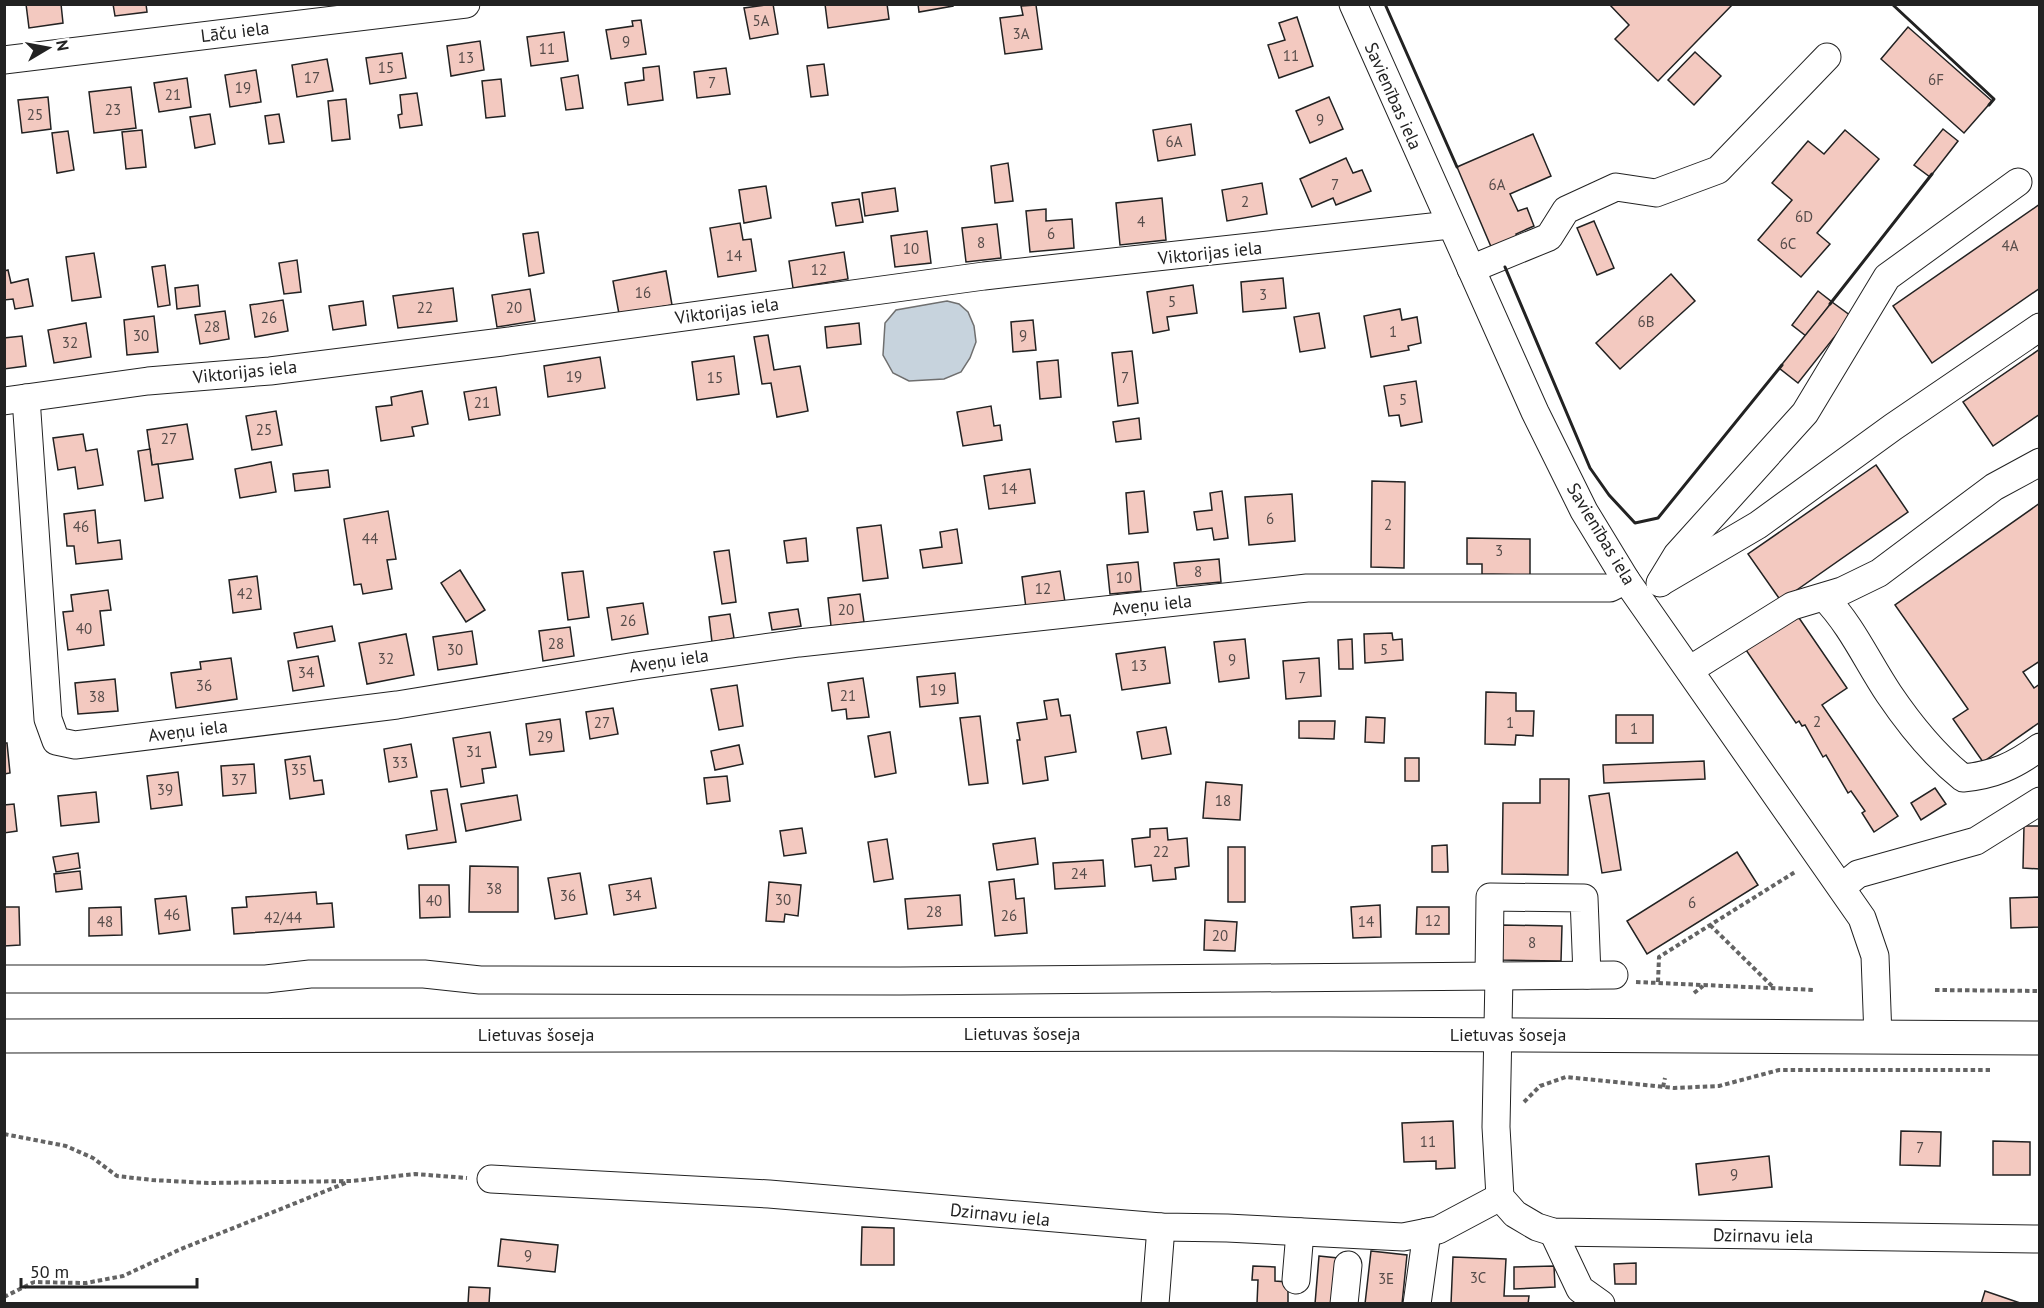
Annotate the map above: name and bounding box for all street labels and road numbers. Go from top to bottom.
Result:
street label: Lāču iela [199,16,271,47]
street label: Savienības iela [1360,39,1427,153]
street label: Viktorijas iela [1156,236,1263,270]
street label: Viktorijas iela [673,292,780,329]
street label: Viktorijas iela [191,355,298,389]
street label: Savienības iela [1562,479,1641,589]
street label: Aveņu iela [1111,589,1193,620]
street label: Aveņu iela [628,644,710,677]
street label: Aveņu iela [147,714,229,747]
street label: Lietuvas šoseja [964,1022,1080,1045]
street label: Lietuvas šoseja [478,1023,594,1046]
street label: Lietuvas šoseja [1450,1023,1566,1046]
street label: Dzirnavu iela [949,1198,1051,1231]
street label: Dzirnavu iela [1713,1223,1813,1248]

